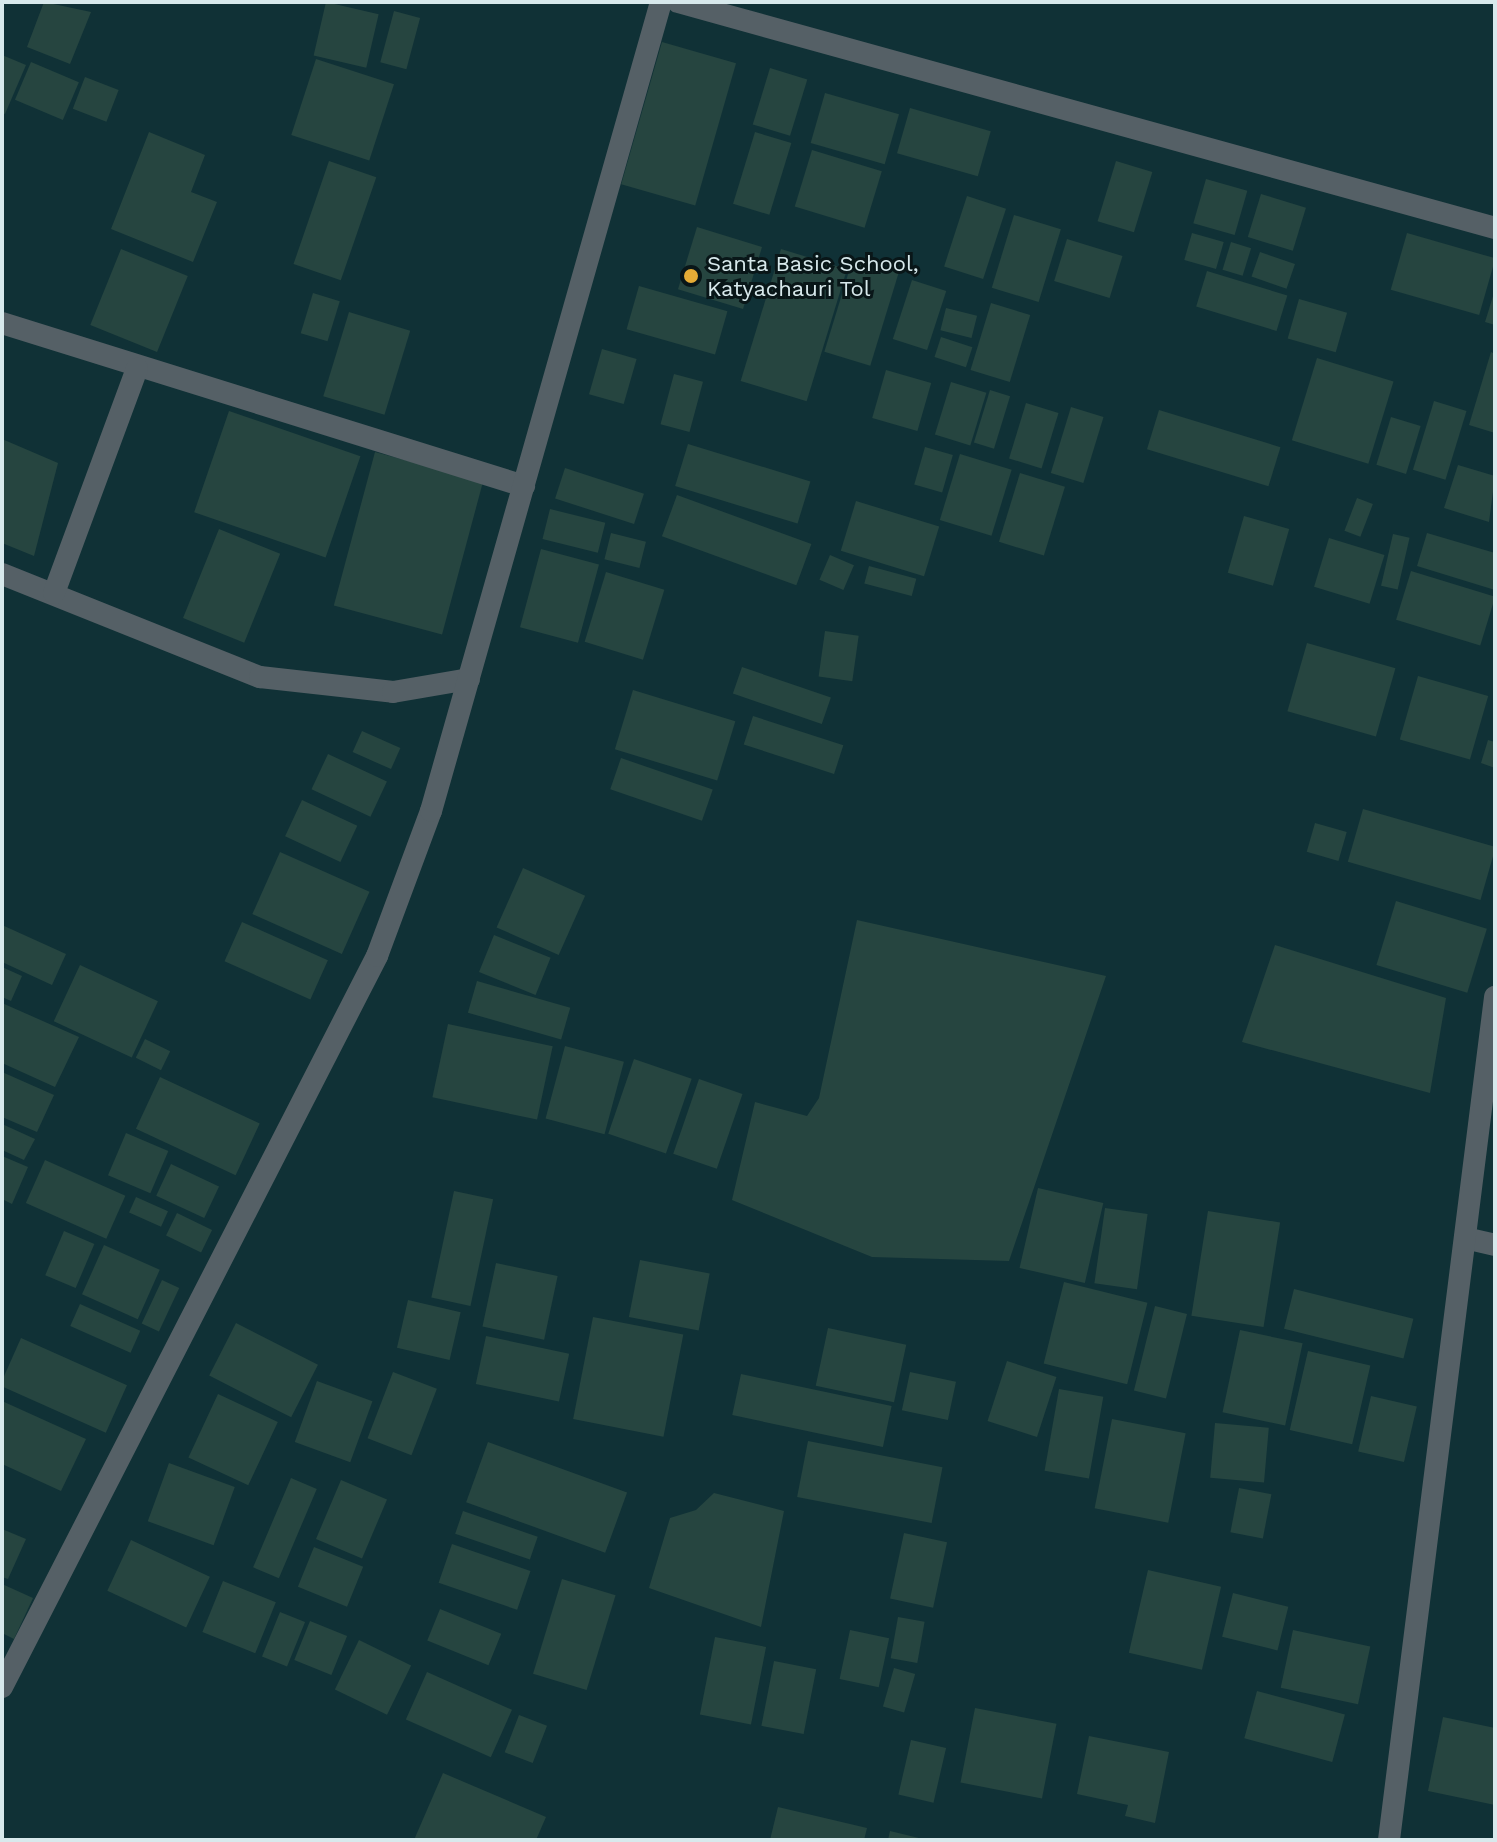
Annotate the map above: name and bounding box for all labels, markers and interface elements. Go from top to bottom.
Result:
place label: Santa Basic School, Katyachauri Tol [707,250,919,302]
marker: Santa Basic School, Katyachauri Tol [682,267,700,285]

